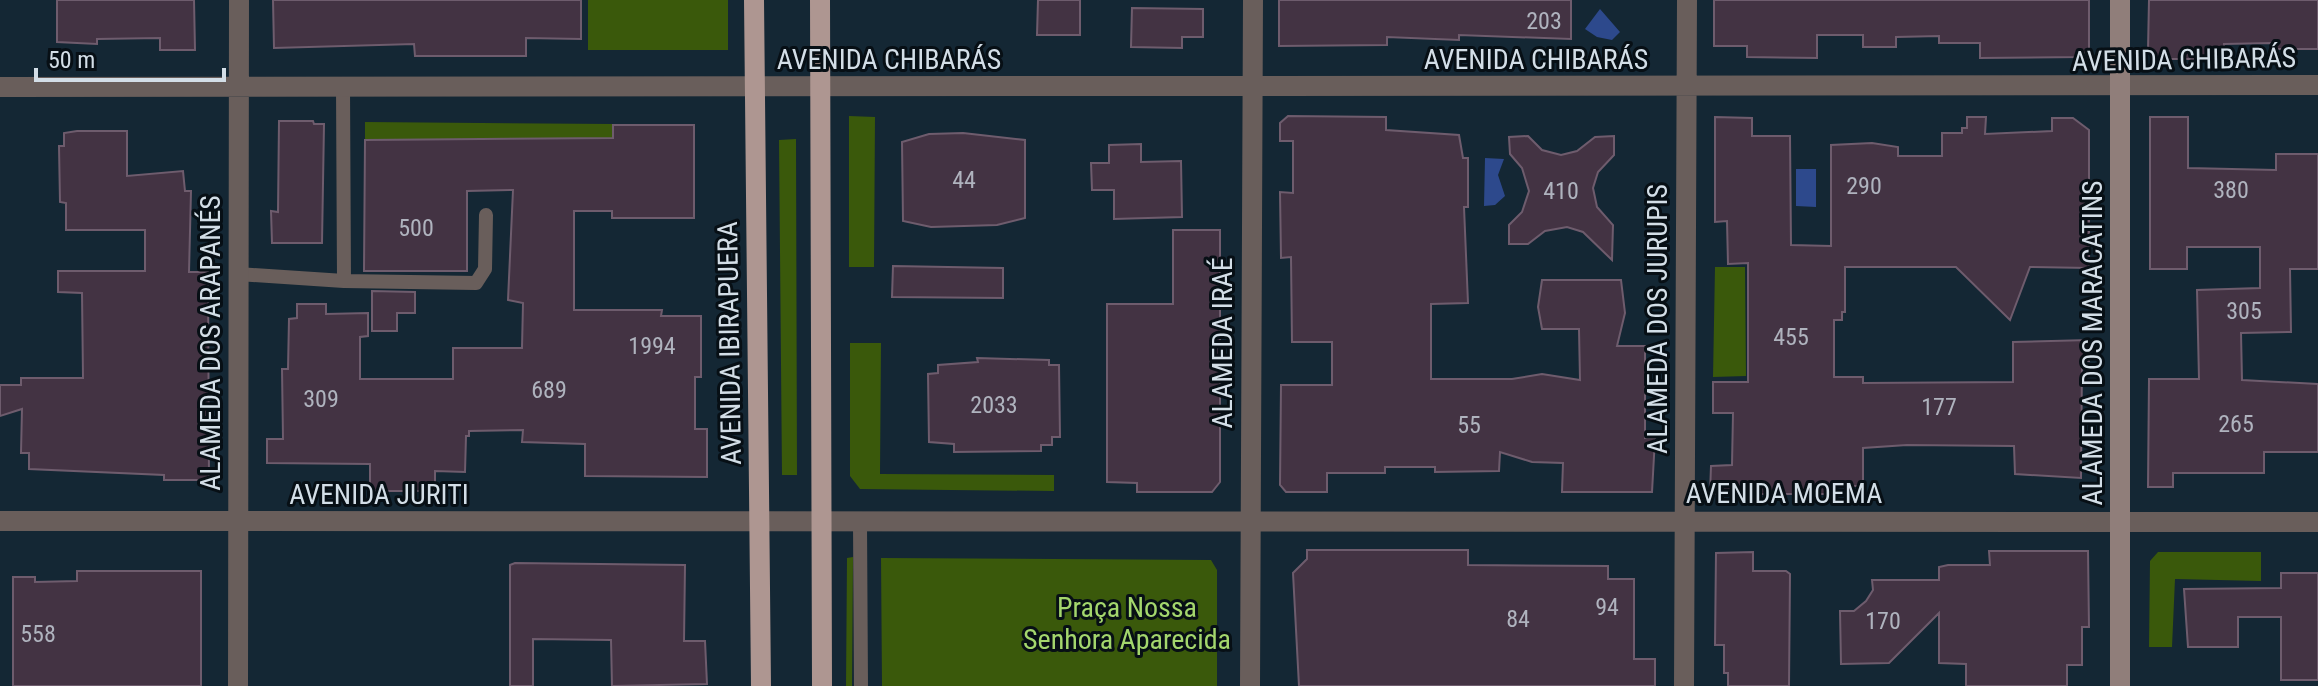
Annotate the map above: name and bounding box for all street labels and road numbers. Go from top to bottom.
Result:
street label: AVENIDA CHIBARÁS [2072,41,2296,78]
street label: AVENIDA CHIBARÁS [777,43,1001,76]
street label: AVENIDA CHIBARÁS [1424,43,1648,76]
street label: ALAMEDA DOS MARACATINS [2076,180,2109,506]
street label: ALAMEDA DOS JURUPIS [1641,184,1674,454]
street label: ALAMEDA DOS ARAPANÉS [194,195,227,491]
street label: AVENIDA IBIRAPUERA [711,221,748,465]
street label: ALAMEDA IRAÉ [1206,257,1239,429]
street label: AVENIDA MOEMA [1686,477,1882,510]
street label: AVENIDA JURITI [289,478,469,511]

